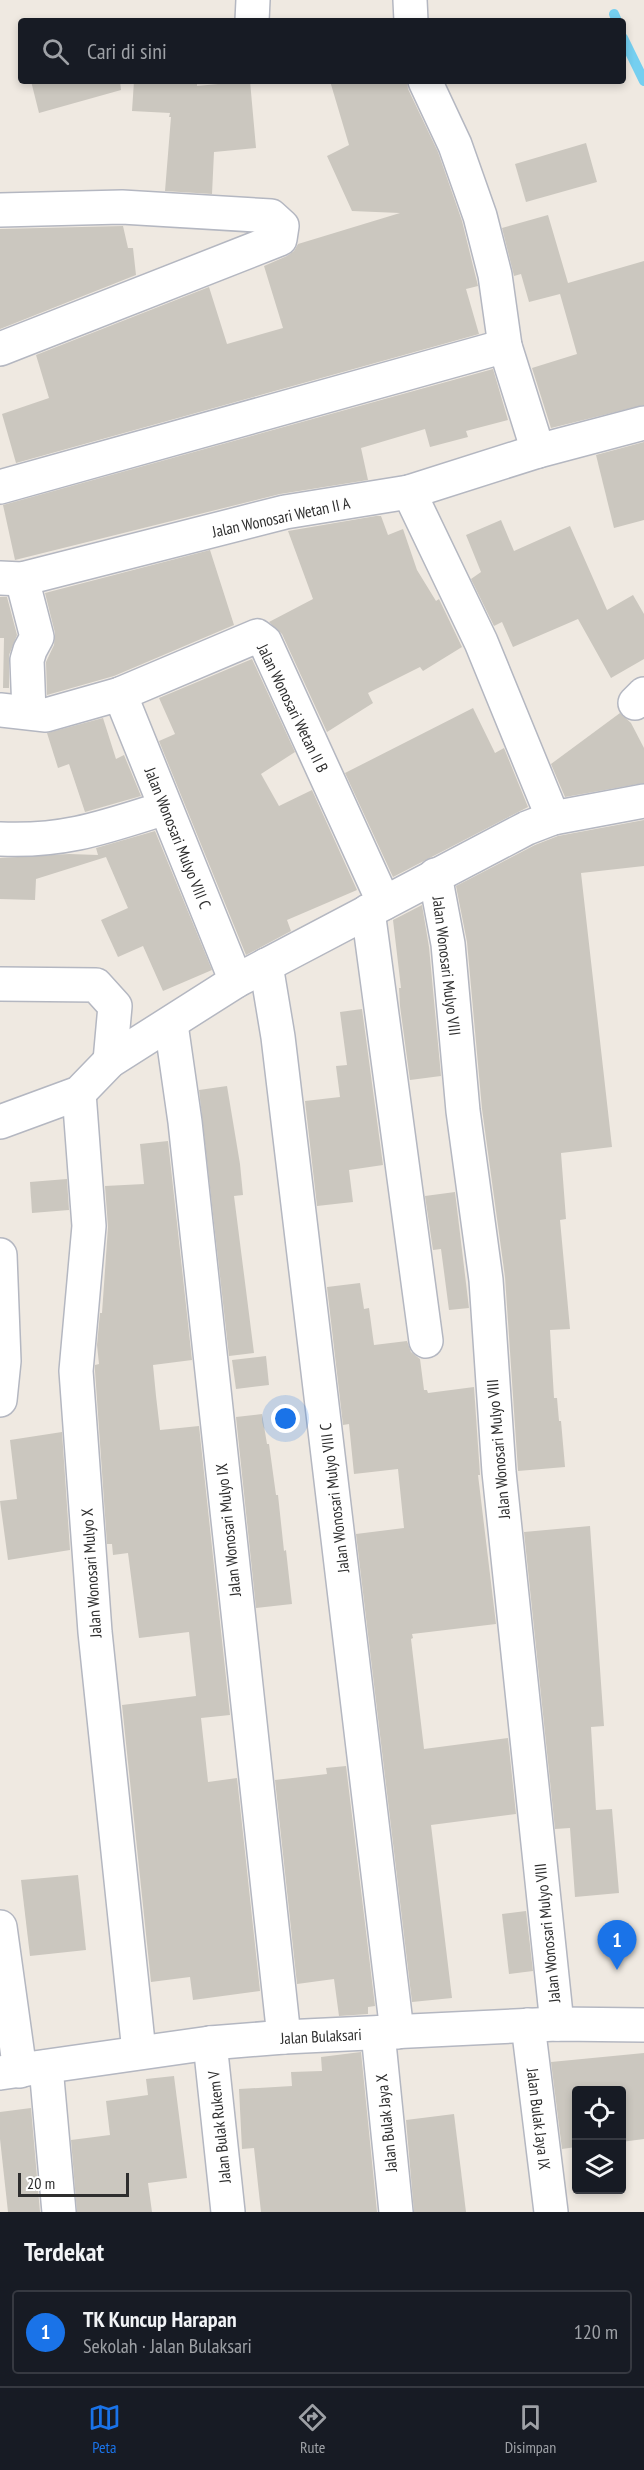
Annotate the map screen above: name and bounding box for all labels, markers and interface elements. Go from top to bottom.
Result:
search box [18,18,626,84]
icon: search [39,35,72,68]
text: Cari di sini [87,37,167,65]
street label: Jalan Wonosari Wetan II A [209,493,352,542]
street label: Jalan Wonosari Wetan II B [253,639,333,776]
street label: Jalan Wonosari Mulyo VIII C [140,763,216,912]
street label: Jalan Wonosari Mulyo VIII [428,894,465,1037]
street label: Jalan Wonosari Mulyo VIII [482,1378,514,1521]
your location [271,1404,300,1433]
street label: Jalan Wonosari Mulyo VIII C [315,1422,353,1575]
street label: Jalan Wonosari Mulyo IX [211,1463,245,1598]
street label: Jalan Wonosari Mulyo X [77,1508,106,1639]
street label: Jalan Wonosari Mulyo VIII [530,1862,564,2005]
pin: 1 [598,1920,636,1970]
street label: Jalan Bulaksari [279,2024,362,2048]
street label: Jalan Bulak Jaya IX [523,2066,555,2171]
street label: Jalan Bulak Rukem V [203,2069,235,2185]
street label: Jalan Bulak Jaya X [371,2073,401,2174]
map controls [572,2086,626,2194]
button: locate [572,2086,626,2140]
button: layers [572,2140,626,2194]
scale bar [18,2170,129,2198]
text: 20 m [27,2173,55,2193]
text: Terdekat [24,2235,104,2268]
text: TK Kuncup Harapan [83,2305,237,2333]
text: 1 [41,2319,50,2345]
text: 120 m [574,2319,618,2345]
text: Sekolah · Jalan Bulaksari [83,2333,252,2359]
tab: Peta [88,2401,121,2457]
tab: Rute [296,2401,329,2457]
tab: Disimpan [505,2401,556,2457]

